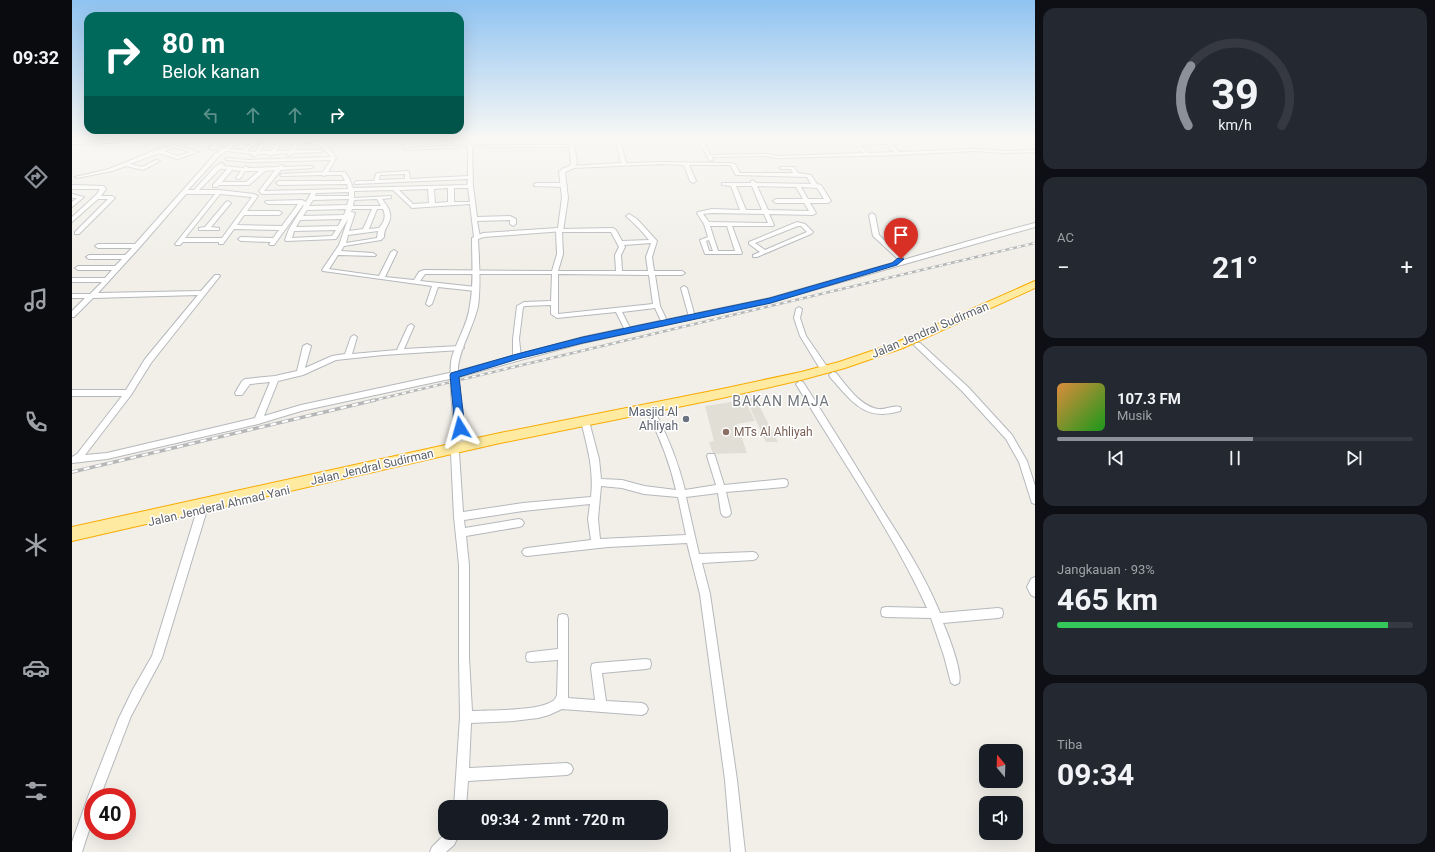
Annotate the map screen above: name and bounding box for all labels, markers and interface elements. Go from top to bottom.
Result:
text: 80 m [162,27,225,60]
icon: right [96,28,148,80]
text: 09:32 [13,47,59,68]
text: Belok kanan [162,61,260,82]
text: 39 [1211,70,1259,119]
icon: left [200,104,222,126]
icon: ahead [242,104,264,126]
icon: ahead [284,104,306,126]
icon: right [326,104,348,126]
text: km/h [1218,117,1252,133]
icon: directions [22,163,50,191]
pin [884,218,918,259]
icon: arrive [890,224,912,246]
text: AC [1057,230,1074,245]
text: 21° [1212,250,1258,285]
text: − [1057,255,1070,280]
text: + [1401,255,1413,280]
icon: music [22,286,50,314]
street label: Jalan Jendral Sudirman [869,299,991,361]
text: 107.3 FM [1117,390,1181,408]
district label: BAKAN MAJA [732,393,830,409]
place label: Masjid Al Ahliyah [629,405,678,433]
position arrow [439,407,481,449]
icon: phone [22,408,50,436]
text: Musik [1117,408,1152,423]
marker: Masjid Al Ahliyah [681,414,691,424]
place label: MTs Al Ahliyah [734,425,813,439]
marker: MTs Al Ahliyah [721,427,731,437]
street label: Jalan Jendral Sudirman [309,446,435,488]
icon: previous [1105,447,1127,469]
icon: pause [1224,447,1246,469]
icon: next [1343,447,1365,469]
street label: Jalan Jenderal Ahmad Yani [147,483,291,529]
icon: climate [22,531,50,559]
text: Jangkauan · 93% [1057,562,1155,577]
text: 465 km [1057,582,1158,617]
icon: car [22,654,50,682]
text: Tiba [1057,737,1082,752]
north arrow [979,744,1023,788]
map controls [979,744,1023,840]
text: 09:34 [1057,757,1134,792]
icon: filters [22,777,50,805]
speed limit sign: 40 [84,788,136,840]
button: sound [979,796,1023,840]
text: 09:34 · 2 mnt · 720 m [481,811,625,829]

